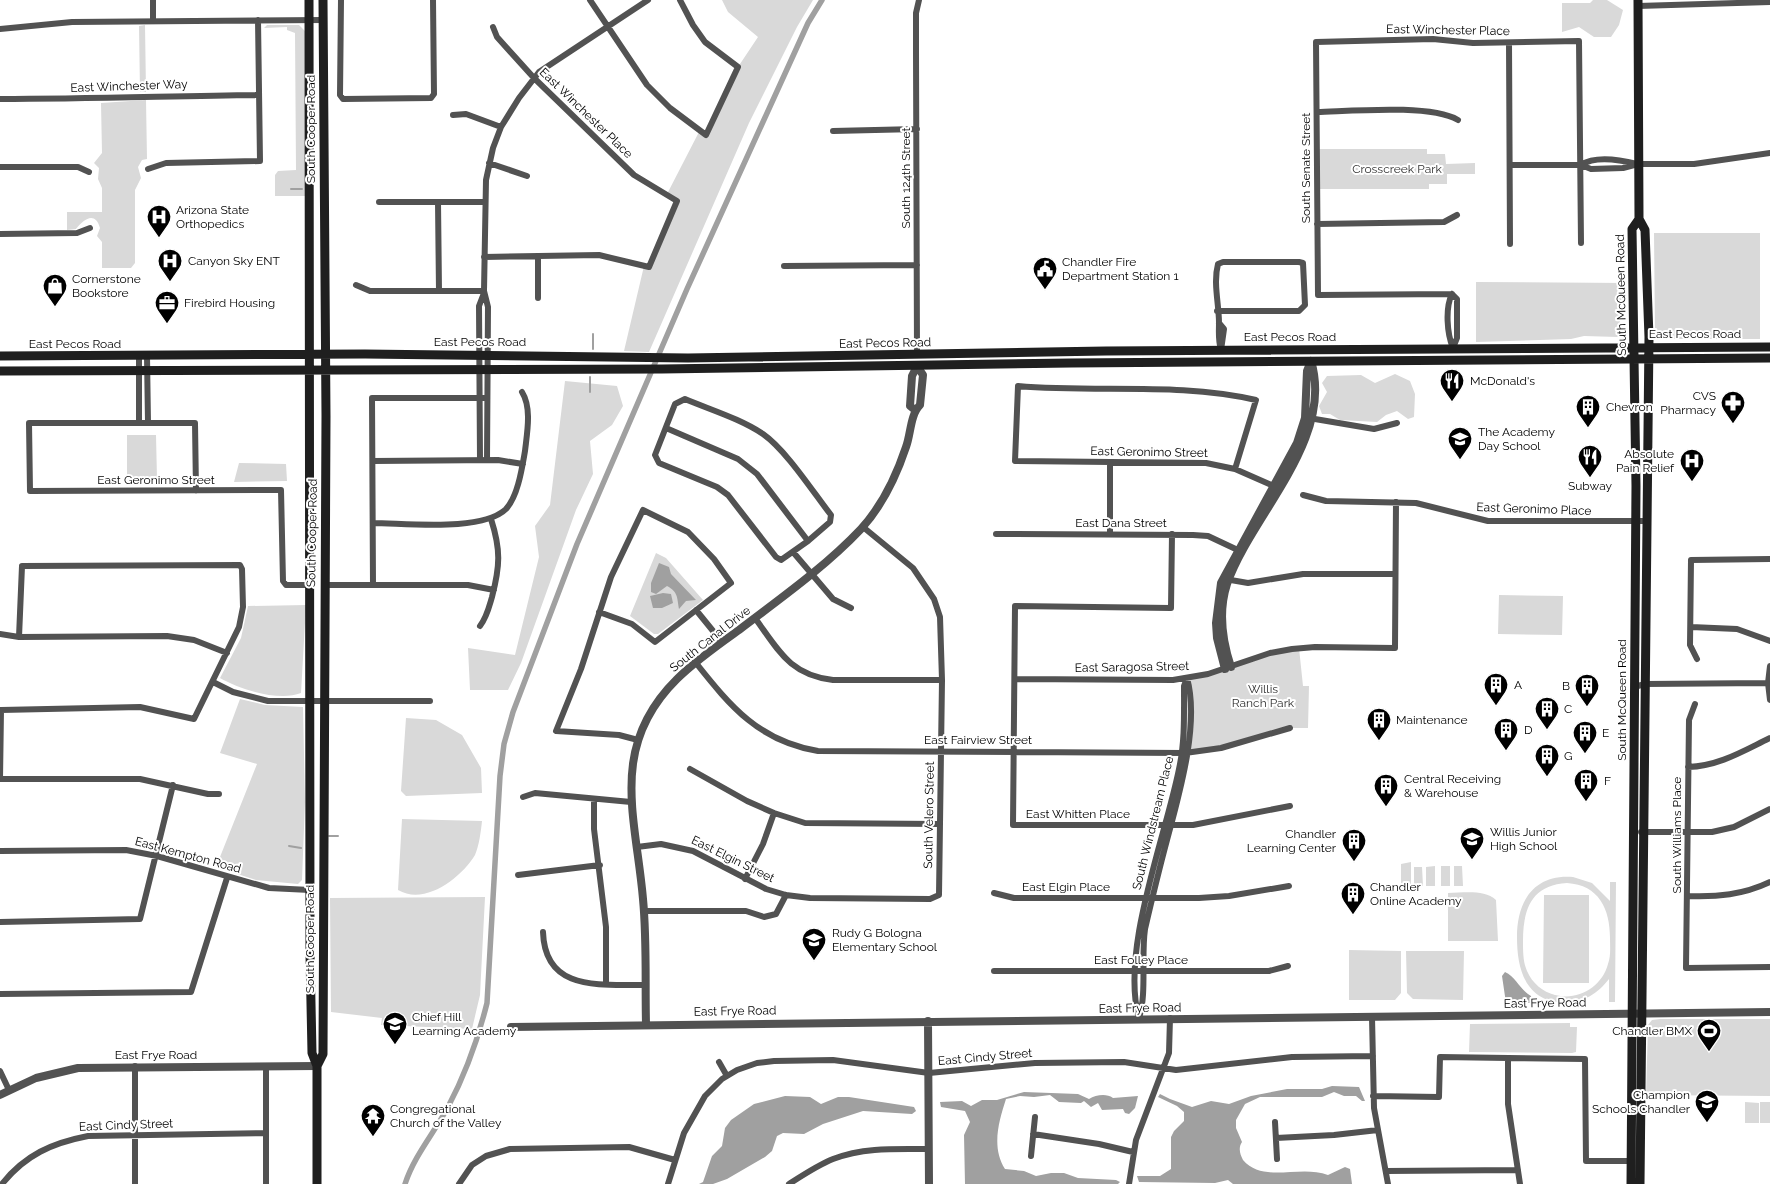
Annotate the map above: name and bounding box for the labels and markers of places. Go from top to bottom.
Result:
place label: Arizona State Orthopedics [176,203,249,231]
hospital icon: Arizona State Orthopedics [146,204,172,238]
hospital icon: Canyon Sky ENT [157,248,183,282]
place label: Canyon Sky ENT [188,254,281,268]
place label: Chandler Fire Department Station 1 [1062,255,1179,283]
public building icon: Chandler Fire Department Station 1 [1032,256,1058,290]
place label: Cornerstone Bookstore [72,272,141,300]
shop icon: Cornerstone Bookstore [42,273,68,307]
office icon: Firebird Housing [154,290,180,324]
place label: Firebird Housing [184,296,275,310]
restaurant icon: McDonald's [1439,368,1465,402]
place label: McDonald's [1470,374,1535,388]
place label: CVS Pharmacy [1660,389,1716,417]
pharmacy icon: CVS Pharmacy [1720,390,1746,424]
building icon: Chevron [1575,394,1601,428]
place label: Chevron [1606,400,1653,414]
place label: The Academy Day School [1478,425,1556,453]
school or university icon: The Academy Day School [1447,426,1473,460]
restaurant icon: Subway [1577,444,1603,478]
place label: Absolute Pain Relief [1616,447,1675,475]
hospital icon: Absolute Pain Relief [1679,448,1705,482]
place label: Subway [1568,479,1613,493]
building icon: A [1483,672,1509,706]
building icon: B [1574,673,1600,707]
place label: A [1514,678,1522,692]
place label: B [1562,679,1570,693]
building icon: C [1534,696,1560,730]
place label: C [1564,702,1572,716]
building icon: Maintenance [1366,707,1392,741]
place label: Maintenance [1396,713,1468,727]
building icon: D [1493,717,1519,751]
building icon: E [1572,720,1598,754]
place label: D [1524,723,1533,737]
place label: E [1602,726,1609,740]
building icon: G [1534,743,1560,777]
place label: G [1564,749,1573,763]
building icon: F [1573,768,1599,802]
place label: Central Receiving & Warehouse [1404,772,1501,800]
building icon: Central Receiving & Warehouse [1373,773,1399,807]
place label: F [1604,774,1611,788]
place label: Willis Junior High School [1490,825,1558,853]
school or university icon: Willis Junior High School [1459,826,1485,860]
place label: Chandler Learning Center [1247,827,1337,855]
building icon: Chandler Learning Center [1341,828,1367,862]
place label: Chandler Online Academy [1370,880,1462,908]
building icon: Chandler Online Academy [1340,881,1366,915]
place label: Rudy G Bologna Elementary School [832,926,938,954]
school or university icon: Rudy G Bologna Elementary School [801,927,827,961]
place label: Chief Hill Learning Academy [412,1010,517,1038]
school or university icon: Chief Hill Learning Academy [382,1011,408,1045]
sports icon: Chandler BMX [1696,1018,1722,1052]
place label: Chandler BMX [1612,1024,1692,1038]
place label: Champion Schools Chandler [1592,1088,1691,1116]
school or university icon: Champion Schools Chandler [1694,1089,1720,1123]
place label: Congregational Church of the Valley [390,1102,502,1130]
temple icon: Congregational Church of the Valley [360,1103,386,1137]

